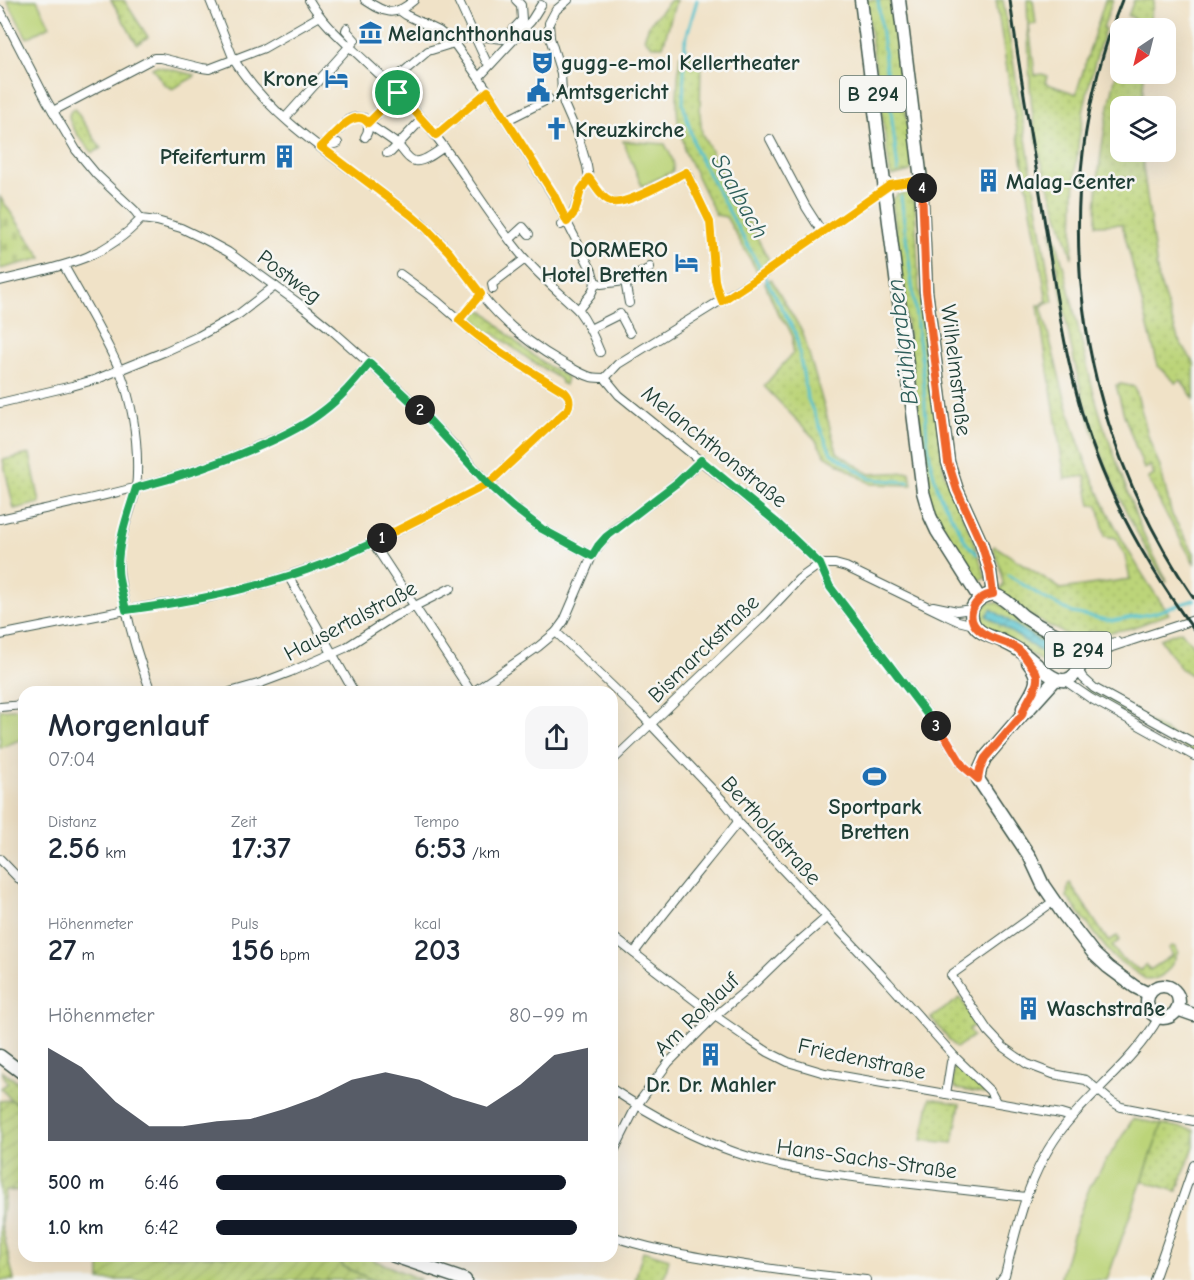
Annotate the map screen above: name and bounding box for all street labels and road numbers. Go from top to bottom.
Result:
road number: B 294 [840,76,906,112]
street label: Postweg [252,244,327,309]
street label: Wilhelmstraße [935,303,977,437]
street label: Melanchthonstraße [636,380,792,513]
street label: Hausertalstraße [280,575,421,667]
street label: Bismarckstraße [643,589,765,708]
road number: B 294 [1045,632,1111,668]
street label: Bertholdstraße [716,771,827,890]
street label: Am Roßlauf [649,967,746,1062]
street label: Friedenstraße [796,1033,928,1085]
street label: Hans-Sachs-Straße [775,1133,959,1185]

